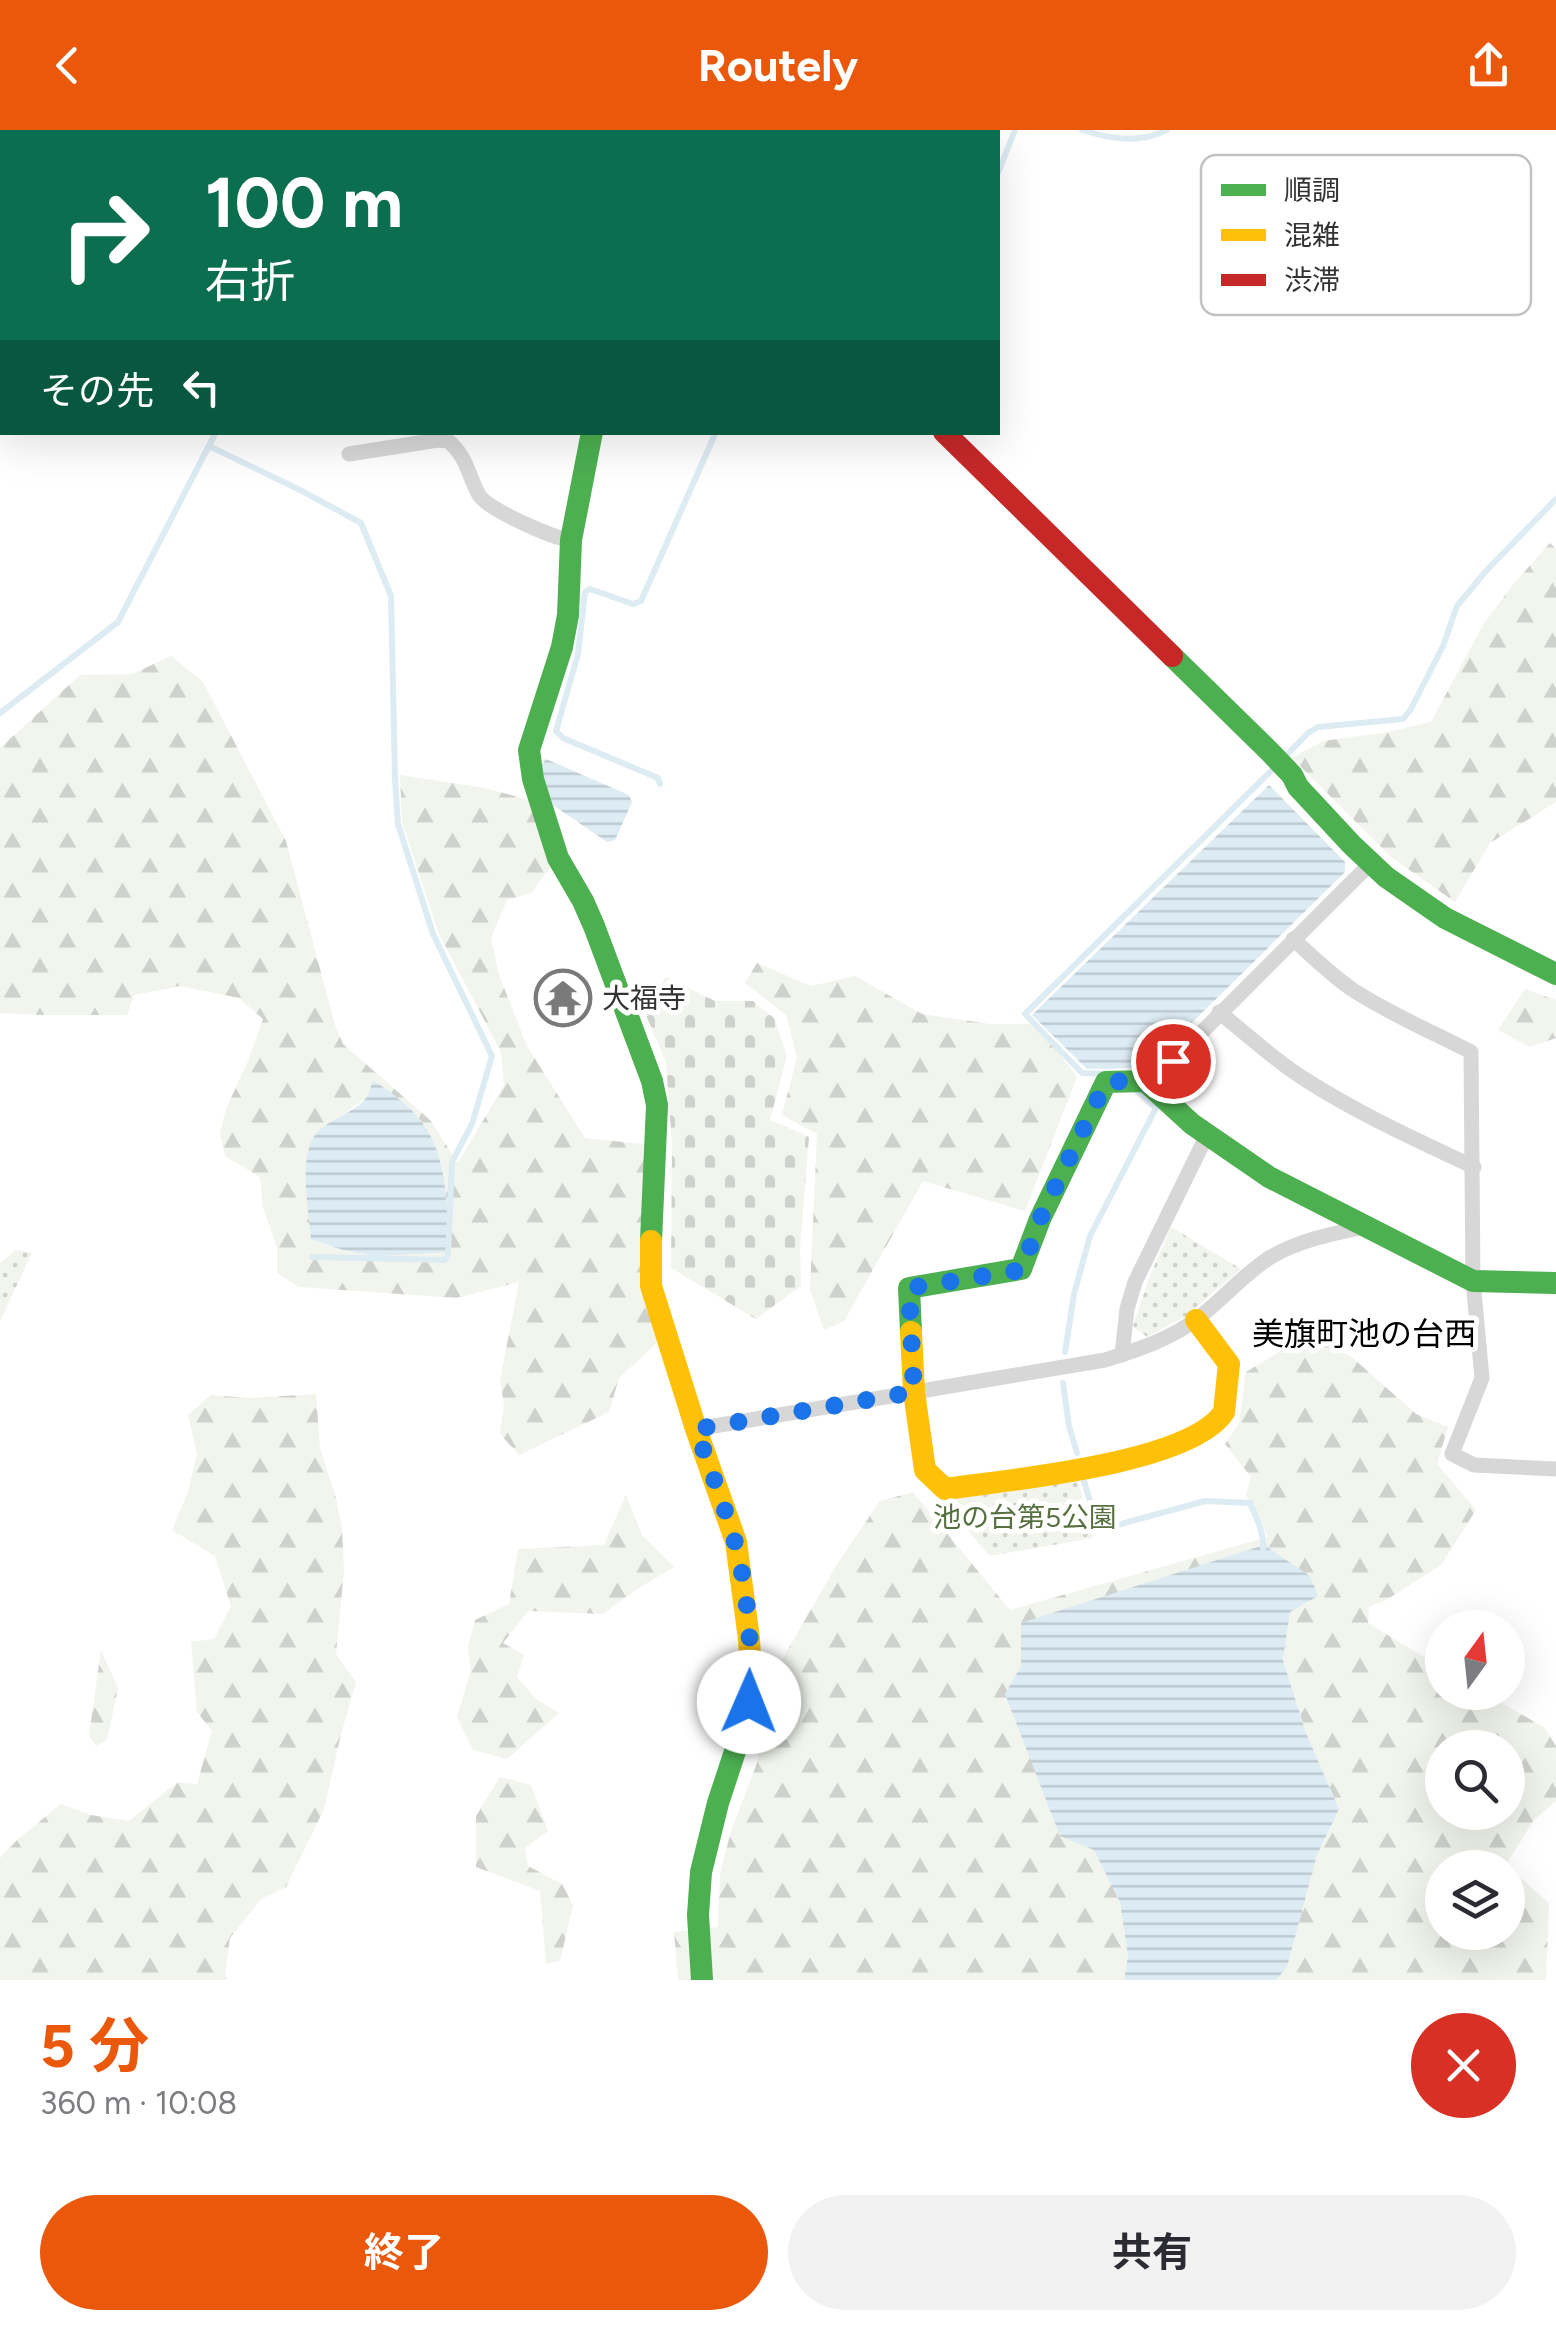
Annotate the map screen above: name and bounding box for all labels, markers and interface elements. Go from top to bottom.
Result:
icon: back [40,38,95,93]
text: Routely [698,38,858,92]
icon: share [1461,38,1516,93]
legend [1201,155,1531,315]
text: 100 m [205,160,403,245]
icon: right [40,170,170,300]
text: 順調 [1284,173,1340,207]
text: 混雑 [1284,218,1340,252]
text: 右折 [205,254,295,308]
text: 渋滞 [1284,263,1340,297]
icon: left [174,360,229,415]
text: その先 [40,368,154,414]
temple icon: 大福寺 [533,968,593,1028]
place label: 大福寺 [602,981,686,1015]
pin [1131,1019,1216,1104]
icon: arrive [1146,1034,1201,1089]
district label: 美旗町池の台西 [1252,1315,1476,1353]
park label: 池の台第5公園 [933,1500,1117,1534]
north arrow [1425,1610,1525,1710]
map controls [1425,1610,1525,1950]
position arrow [697,1650,801,1754]
button: search [1425,1730,1525,1830]
button: layers [1425,1850,1525,1950]
text: 5 分 [40,2010,149,2082]
button: close [1411,2013,1516,2118]
text: 360 m · 10:08 [40,2084,237,2122]
button: 終了 [40,2195,768,2310]
button: 共有 [788,2195,1516,2310]

